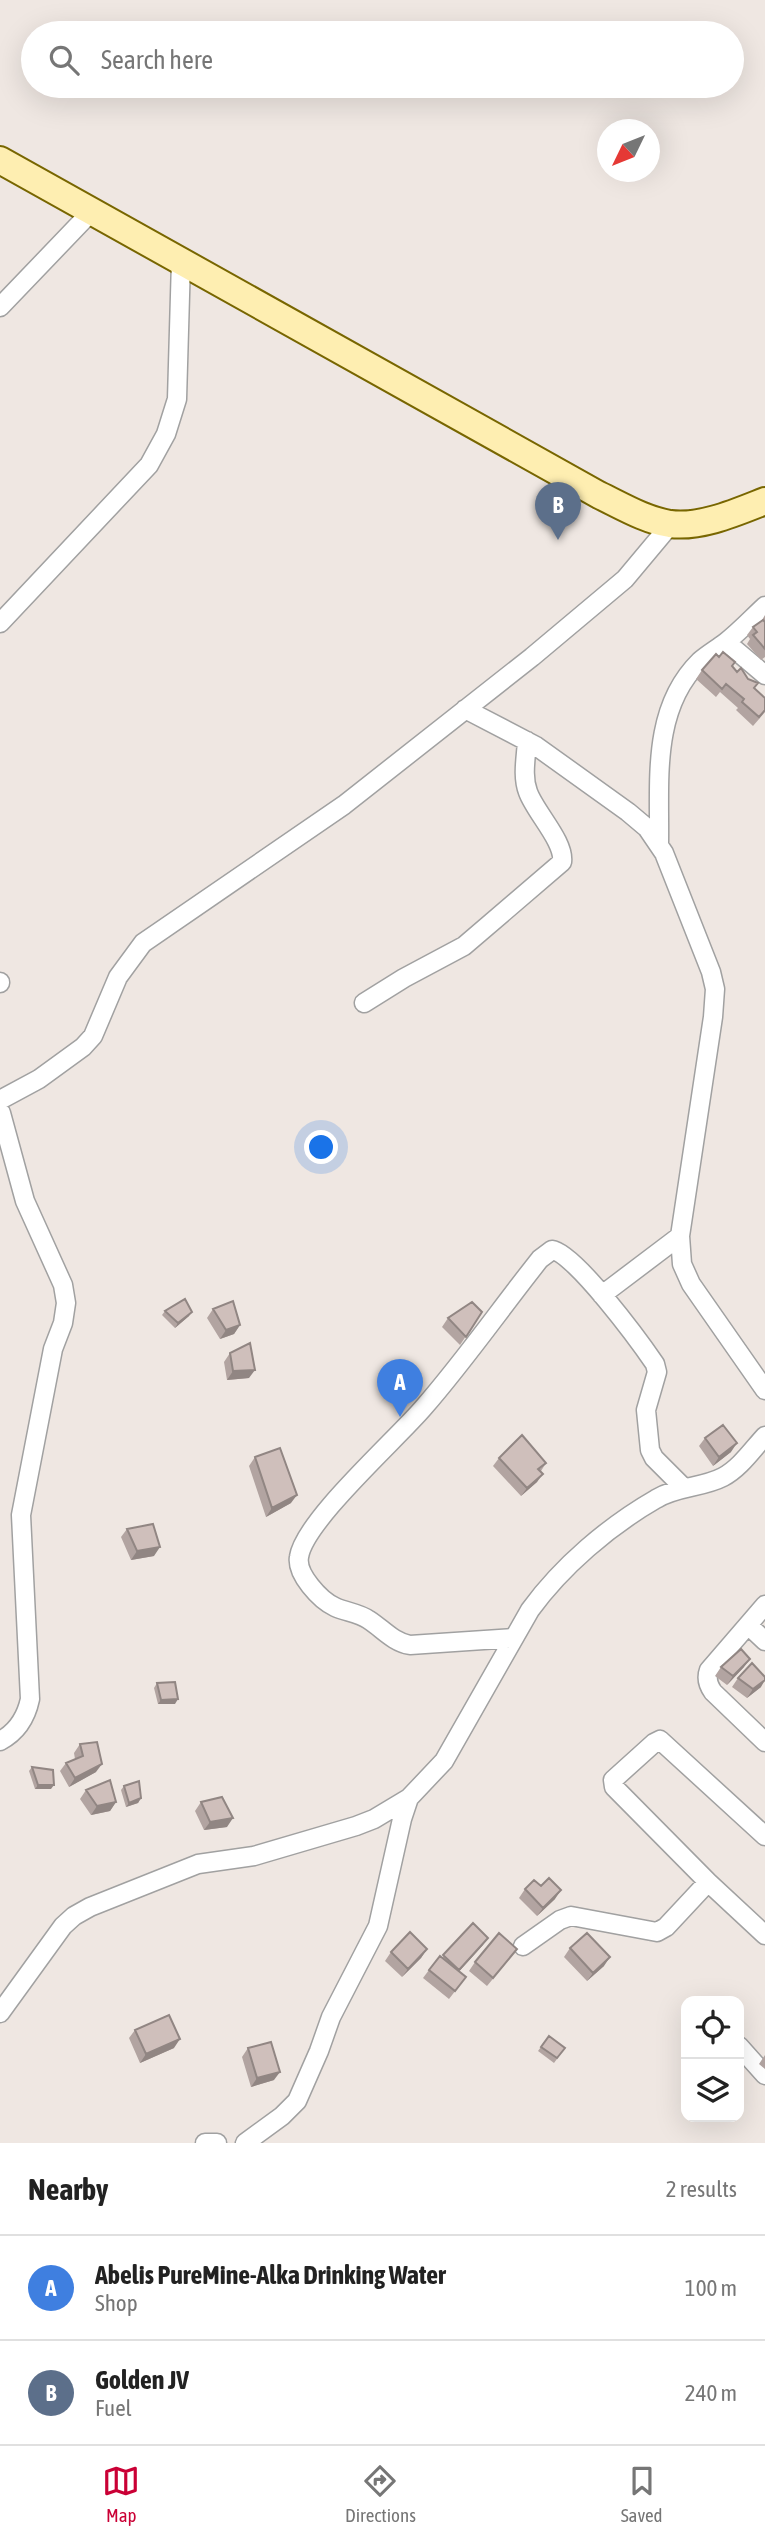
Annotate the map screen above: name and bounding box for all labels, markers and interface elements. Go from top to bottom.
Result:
search box [21,21,744,98]
icon: search [45,41,83,79]
text: Search here [101,45,213,75]
north arrow [597,119,660,182]
pin: B [535,482,581,540]
your location [304,1130,338,1164]
pin: A [377,1359,423,1417]
map controls [681,1996,744,2122]
button: locate [681,1996,744,2059]
button: layers [681,2059,744,2122]
text: Nearby [28,2172,108,2206]
text: 2 results [666,2176,737,2202]
text: Abelis PureMine-Alka Drinking Water [95,2260,446,2290]
text: A [45,2275,57,2301]
text: 100 m [685,2275,737,2301]
text: Shop [95,2290,138,2316]
text: Golden JV [95,2365,189,2395]
text: B [46,2380,56,2406]
text: 240 m [685,2380,737,2406]
text: Fuel [95,2395,132,2421]
tab: Map [102,2462,140,2526]
tab: Directions [345,2462,416,2526]
tab: Saved [621,2462,663,2526]

